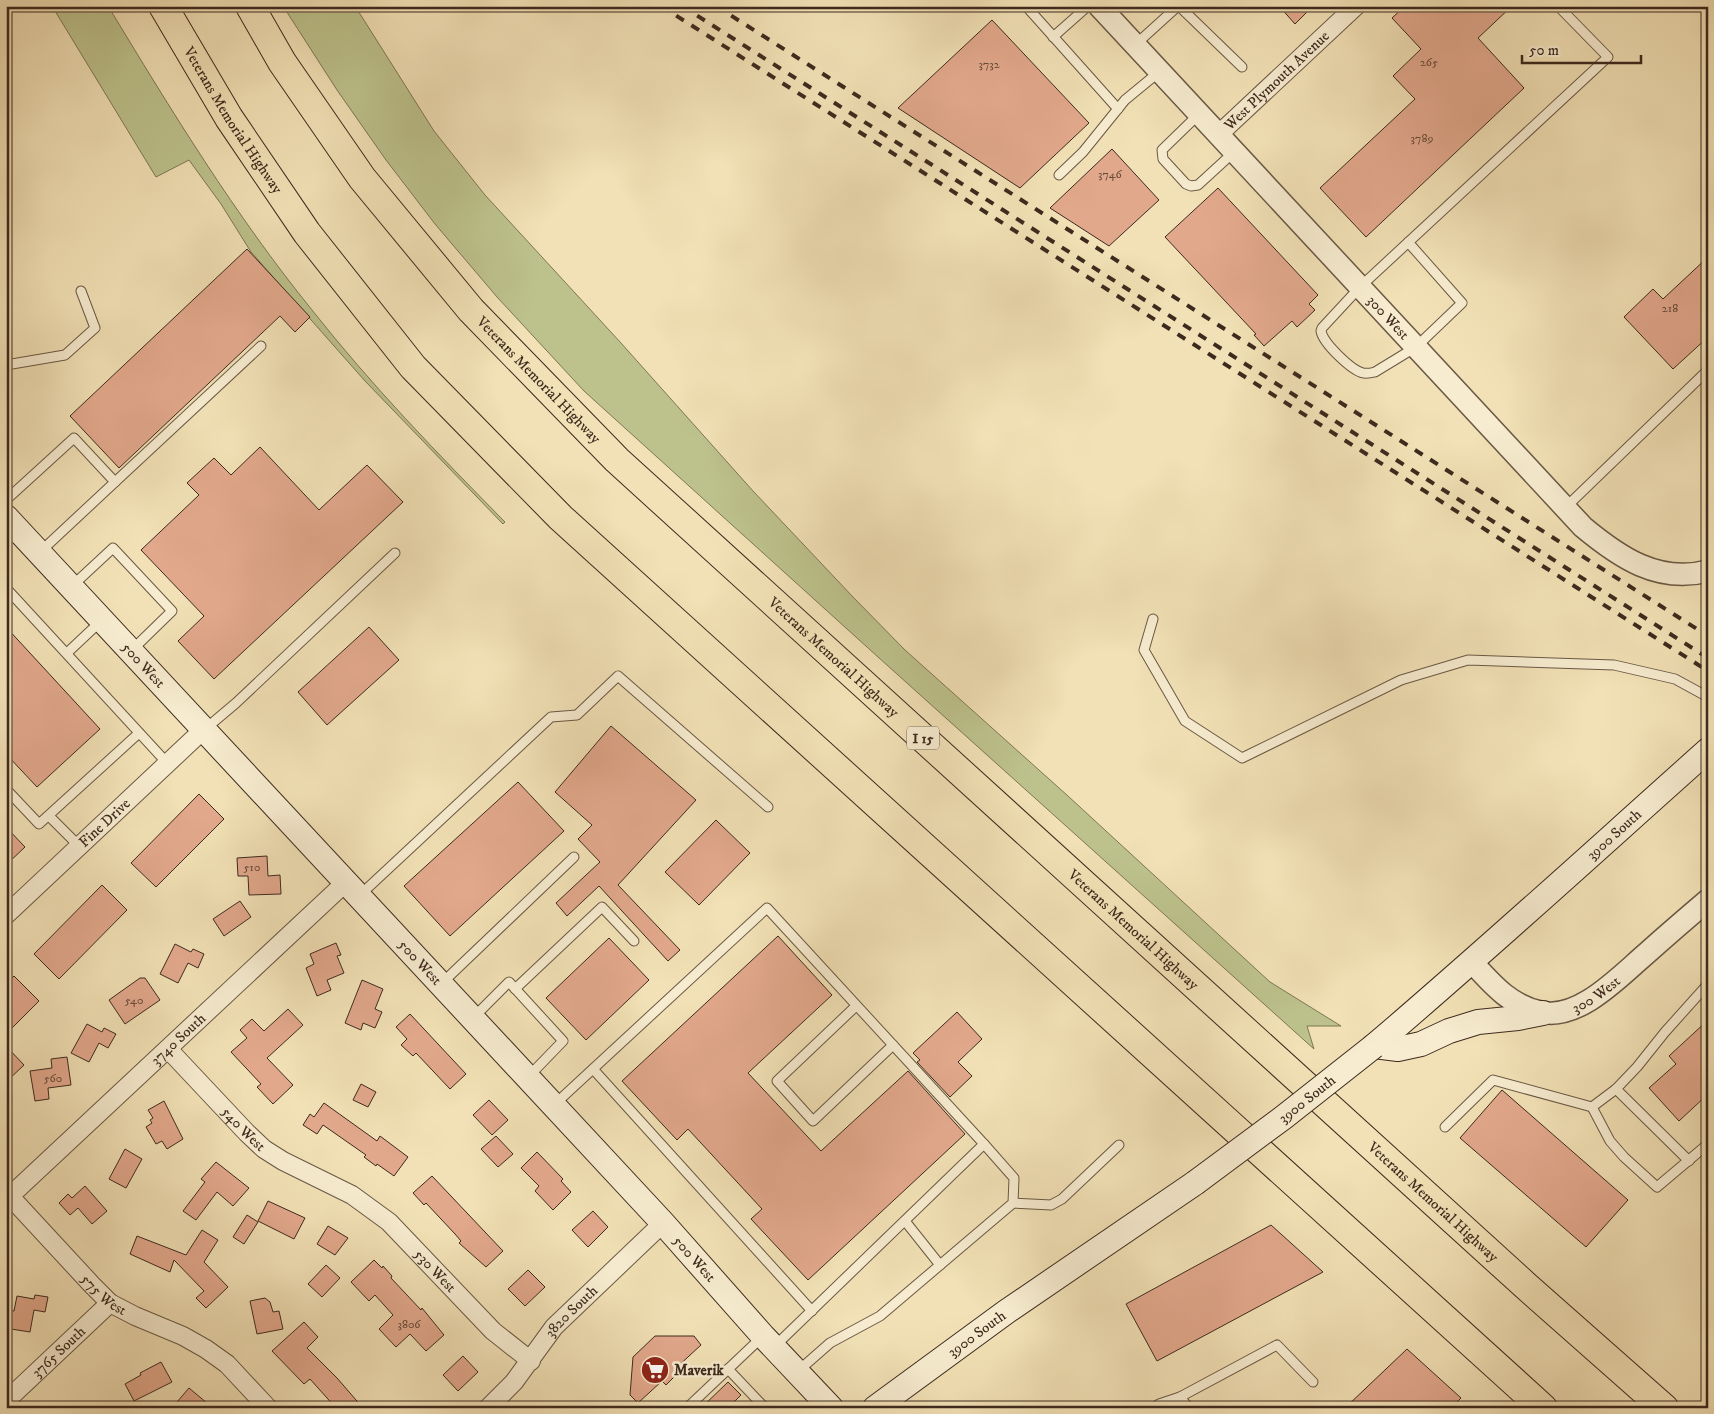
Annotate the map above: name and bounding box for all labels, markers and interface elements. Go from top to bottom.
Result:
street label: West Plymouth Avenue [1219,27,1333,135]
scale bar [1522,32,1640,64]
text: 50 m [1529,41,1559,60]
street label: Veterans Memorial Highway [179,43,287,198]
house number: 265 [1420,55,1438,70]
house number: 3732 [978,57,1000,72]
house number: 3789 [1411,131,1433,146]
house number: 3746 [1098,167,1123,182]
street label: 300 West [1363,291,1413,344]
house number: 218 [1662,301,1678,316]
street label: Veterans Memorial Highway [472,312,605,448]
street label: Veterans Memorial Highway [763,592,904,722]
street label: 500 West [117,638,169,692]
road number: I 15 [907,726,939,750]
street label: Fine Drive [75,794,134,852]
street label: 3900 South [1583,805,1646,864]
house number: 510 [244,860,260,875]
street label: Veterans Memorial Highway [1063,865,1203,995]
street label: 500 West [394,935,446,990]
street label: 300 West [1569,972,1625,1018]
house number: 540 [125,993,143,1008]
street label: 3740 South [147,1009,210,1070]
house number: 560 [44,1071,62,1086]
street label: 3900 South [1275,1071,1340,1128]
street label: 540 West [217,1103,270,1156]
street label: Veterans Memorial Highway [1363,1137,1503,1267]
street label: 500 West [669,1232,720,1286]
street label: 530 West [410,1245,460,1297]
street label: 575 West [76,1270,130,1320]
street label: 3820 South [541,1281,602,1341]
street label: 3900 South [944,1306,1010,1362]
house number: 3806 [397,1317,421,1332]
street label: 3765 South [28,1322,90,1382]
supermarket icon: Maverik [640,1355,670,1385]
place label: Maverik [674,1361,724,1380]

